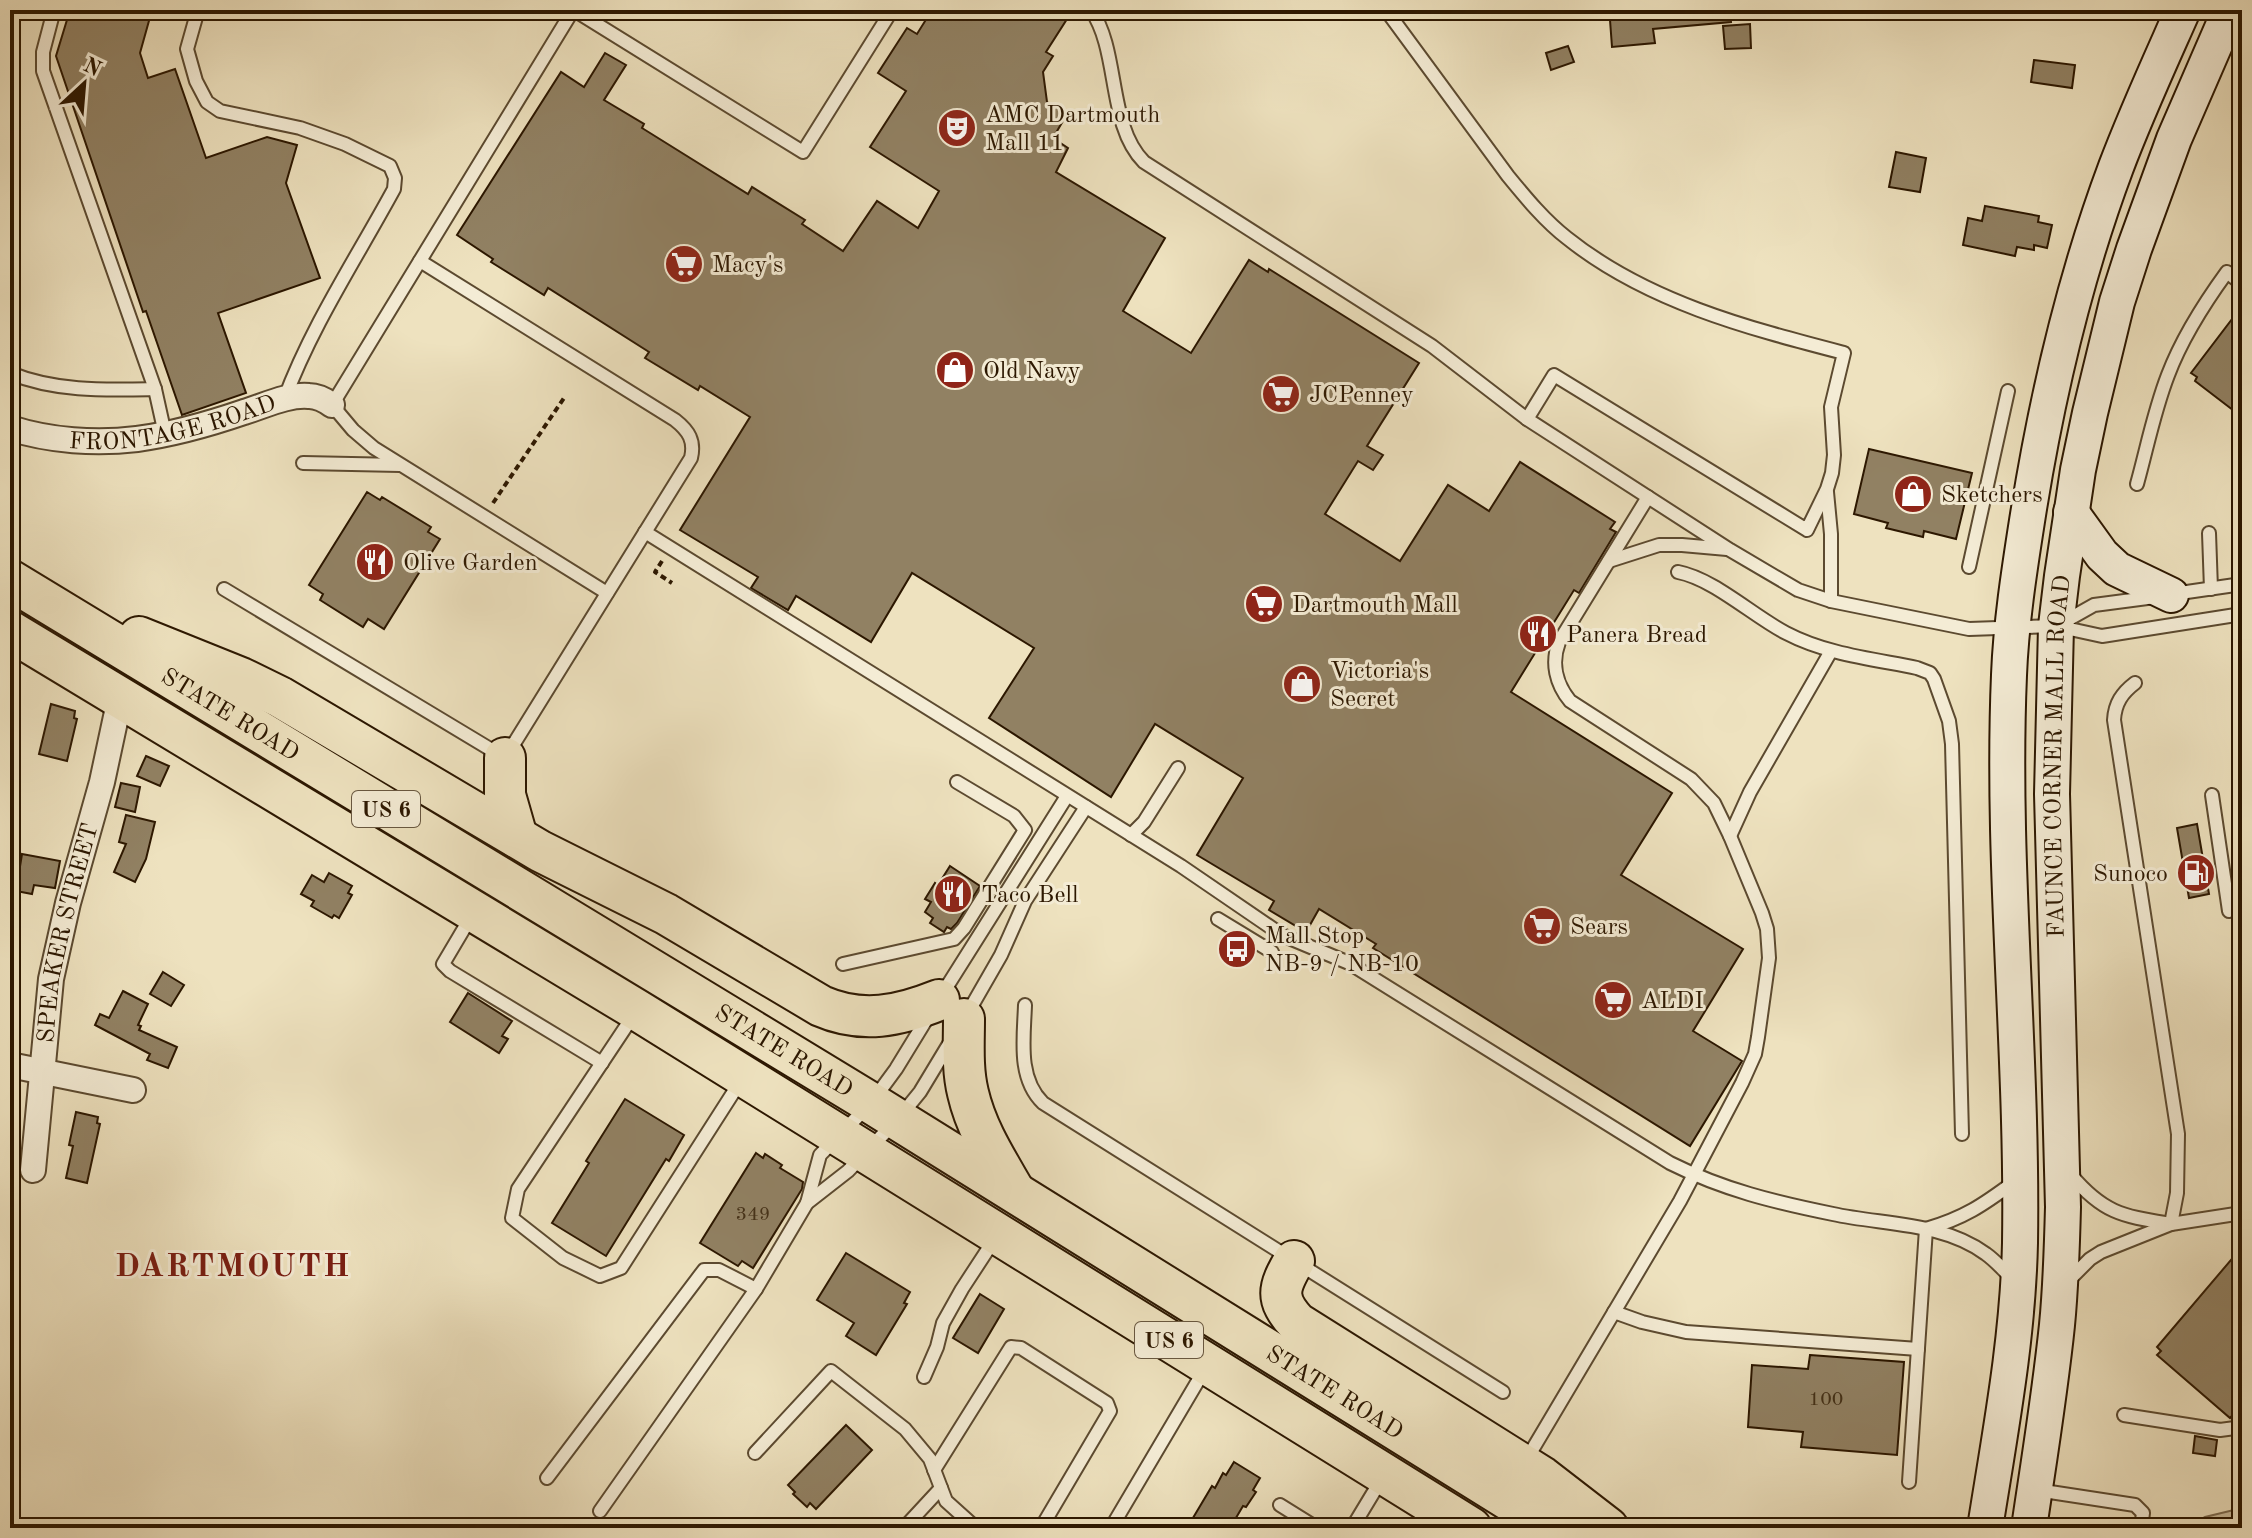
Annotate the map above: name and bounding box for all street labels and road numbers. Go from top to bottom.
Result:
street label: FRONTAGE ROAD [68,392,280,455]
street label: FAUNCE CORNER MALL ROAD [2042,574,2076,938]
street label: STATE ROAD [156,665,303,767]
road number: US 6 [352,791,420,827]
street label: SPEAKER STREET [35,821,104,1044]
street label: STATE ROAD [710,1001,856,1103]
road number: US 6 [1135,1322,1203,1358]
street label: STATE ROAD [1261,1342,1407,1445]

